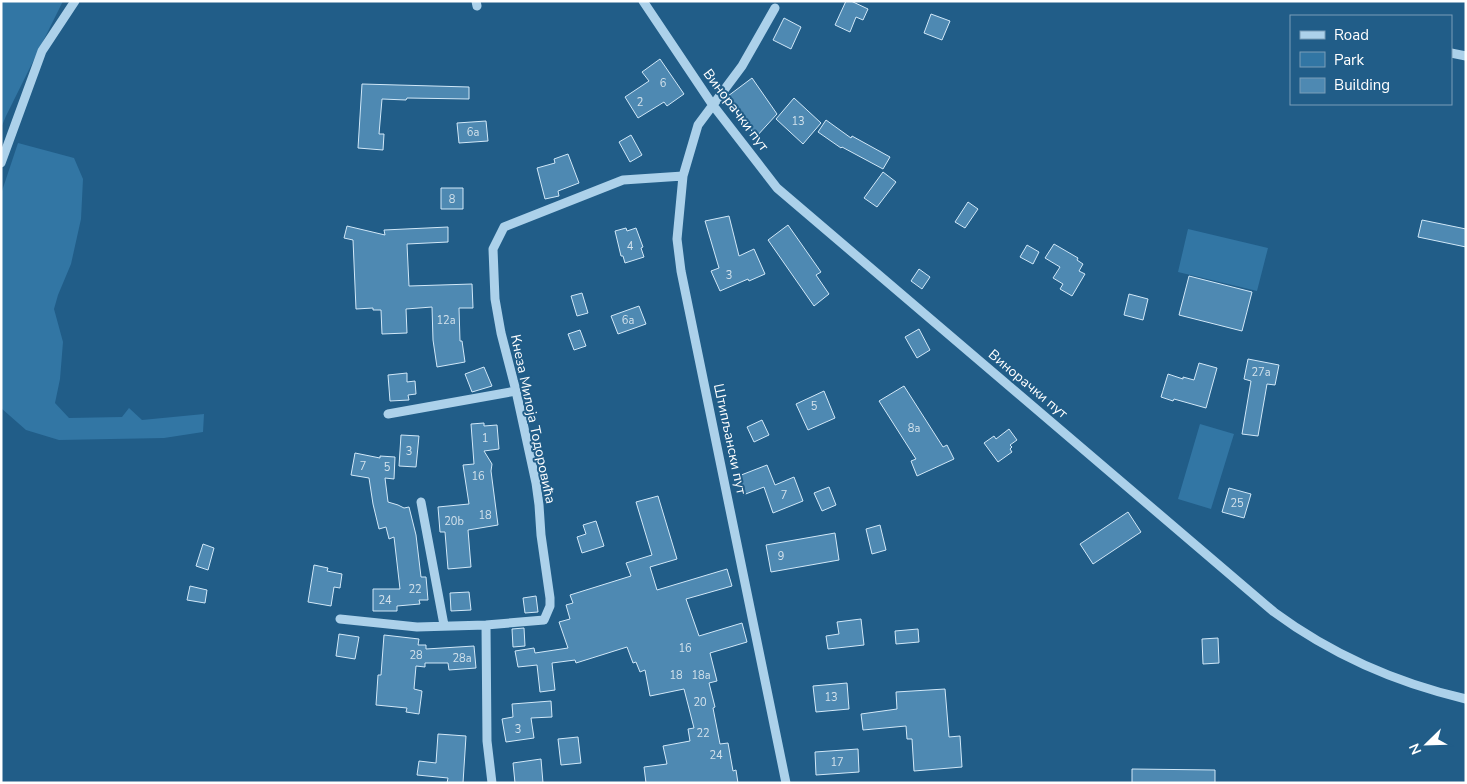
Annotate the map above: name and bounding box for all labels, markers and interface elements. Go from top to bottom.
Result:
legend [1290,15,1452,105]
text: Road [1334,25,1369,45]
text: Park [1334,50,1364,70]
street label: Винорачки пут [699,65,774,156]
text: Building [1334,75,1390,95]
house number: 6 [660,76,667,91]
house number: 2 [637,95,643,110]
house number: 13 [791,114,805,129]
house number: 6a [467,125,479,140]
house number: 8 [449,192,456,207]
house number: 4 [627,239,634,254]
house number: 3 [726,268,732,283]
house number: 12a [436,313,456,328]
house number: 6a [622,313,634,328]
street label: Кнеза Милоја Тодоровића [506,333,560,505]
street label: Винорачки пут [984,345,1072,423]
house number: 27a [1251,365,1271,380]
street label: Штипљански пут [709,382,751,497]
house number: 5 [811,399,818,414]
house number: 8a [908,421,920,436]
house number: 1 [482,431,488,446]
house number: 3 [406,444,412,459]
house number: 7 [360,459,366,474]
house number: 5 [384,460,391,475]
house number: 16 [471,469,485,484]
house number: 7 [781,488,787,503]
house number: 25 [1230,496,1244,511]
house number: 18 [478,508,492,523]
house number: 20b [444,514,464,529]
house number: 9 [778,549,784,564]
house number: 22 [408,582,422,597]
house number: 24 [378,593,392,608]
house number: 16 [678,641,692,656]
house number: 28 [409,648,423,663]
house number: 28a [452,651,472,666]
house number: 18 [669,668,683,683]
house number: 18a [691,668,711,683]
house number: 13 [824,690,838,705]
house number: 20 [693,695,707,710]
north arrow [1402,719,1452,769]
house number: 3 [515,722,521,737]
house number: 22 [696,726,710,741]
text: N [1405,740,1426,757]
house number: 24 [709,748,723,763]
house number: 17 [830,755,844,770]

